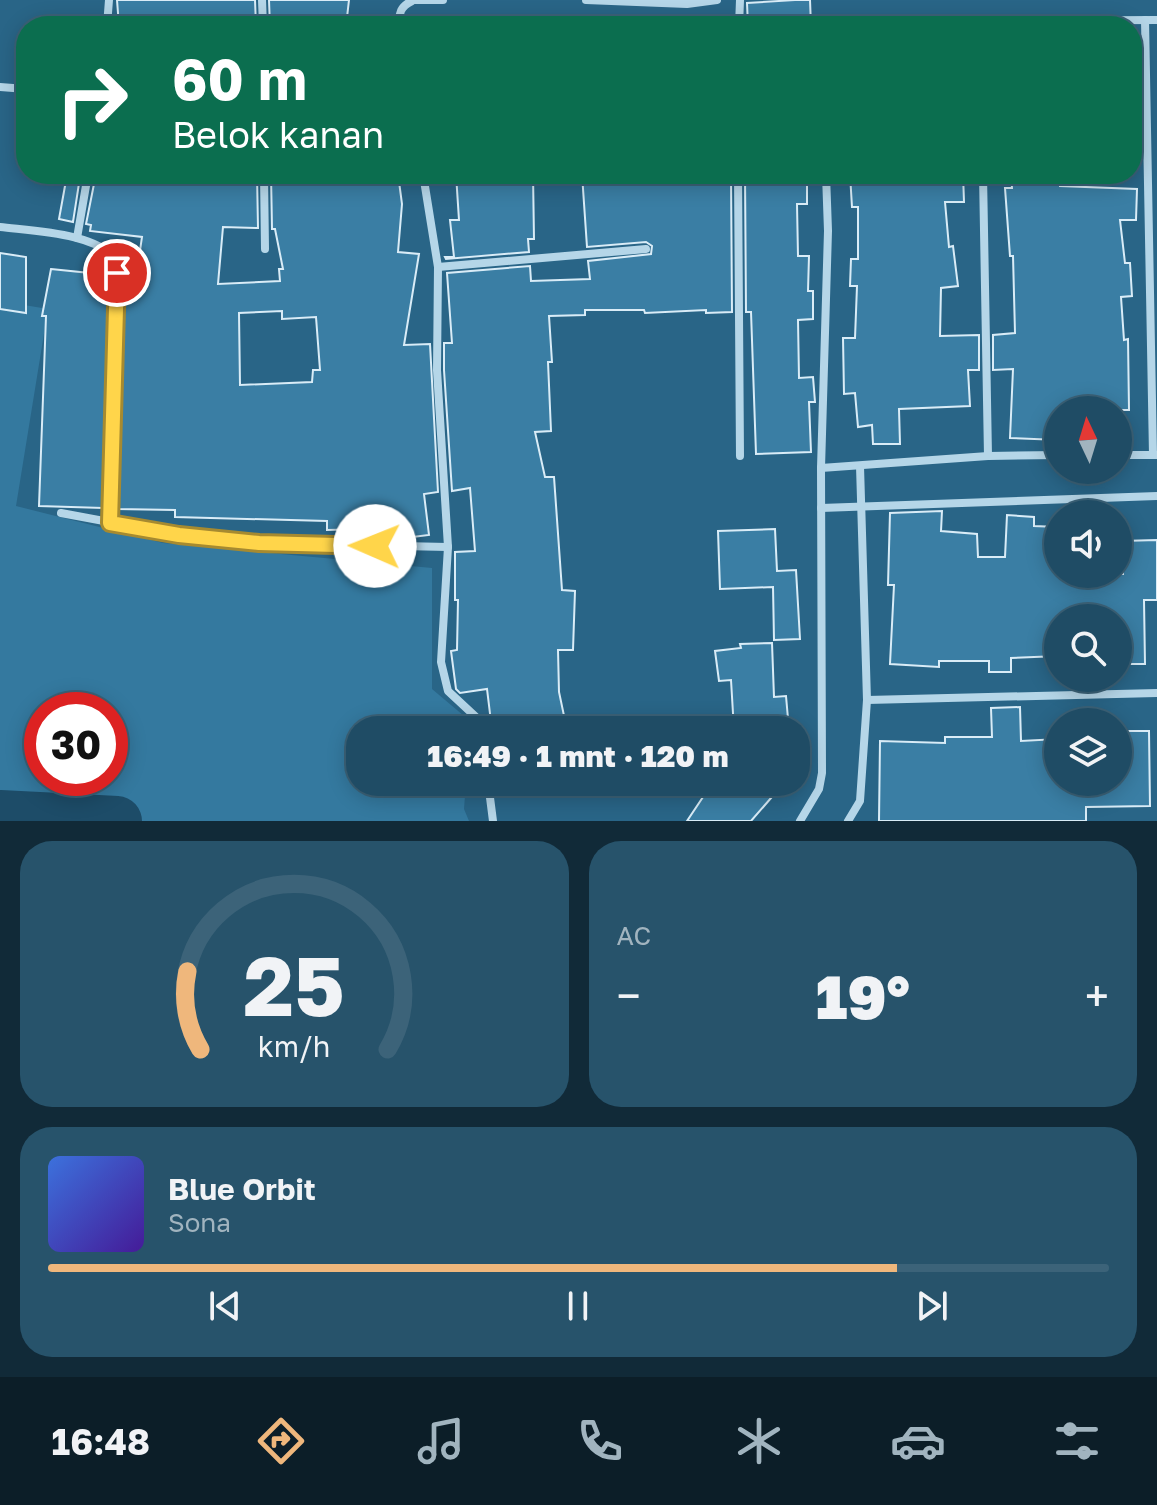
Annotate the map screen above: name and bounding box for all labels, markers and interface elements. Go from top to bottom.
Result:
text: 60 m [172,45,307,112]
icon: right [40,48,144,152]
text: Belok kanan [172,113,384,156]
pin [83,239,151,307]
icon: arrive [95,251,139,295]
north arrow [1044,396,1132,484]
map controls [1044,396,1132,796]
button: sound [1044,500,1132,588]
position arrow [333,504,417,588]
button: search [1044,604,1132,692]
speed limit sign: 30 [24,692,128,796]
button: layers [1044,708,1132,796]
text: 16:49 · 1 mnt · 120 m [427,738,729,774]
text: AC [617,920,651,951]
text: 25 [244,934,345,1034]
text: 19° [816,960,910,1032]
text: − [617,969,641,1022]
text: + [1085,969,1109,1022]
text: km/h [258,1029,331,1063]
text: Blue Orbit [168,1171,316,1207]
text: Sona [168,1207,231,1238]
icon: previous [203,1284,247,1328]
icon: pause [556,1284,600,1328]
icon: next [910,1284,954,1328]
icon: directions [253,1413,309,1469]
icon: music [413,1413,469,1469]
icon: phone [572,1413,628,1469]
icon: climate [731,1413,787,1469]
icon: car [890,1413,946,1469]
icon: filters [1049,1413,1105,1469]
text: 16:48 [52,1420,150,1463]

